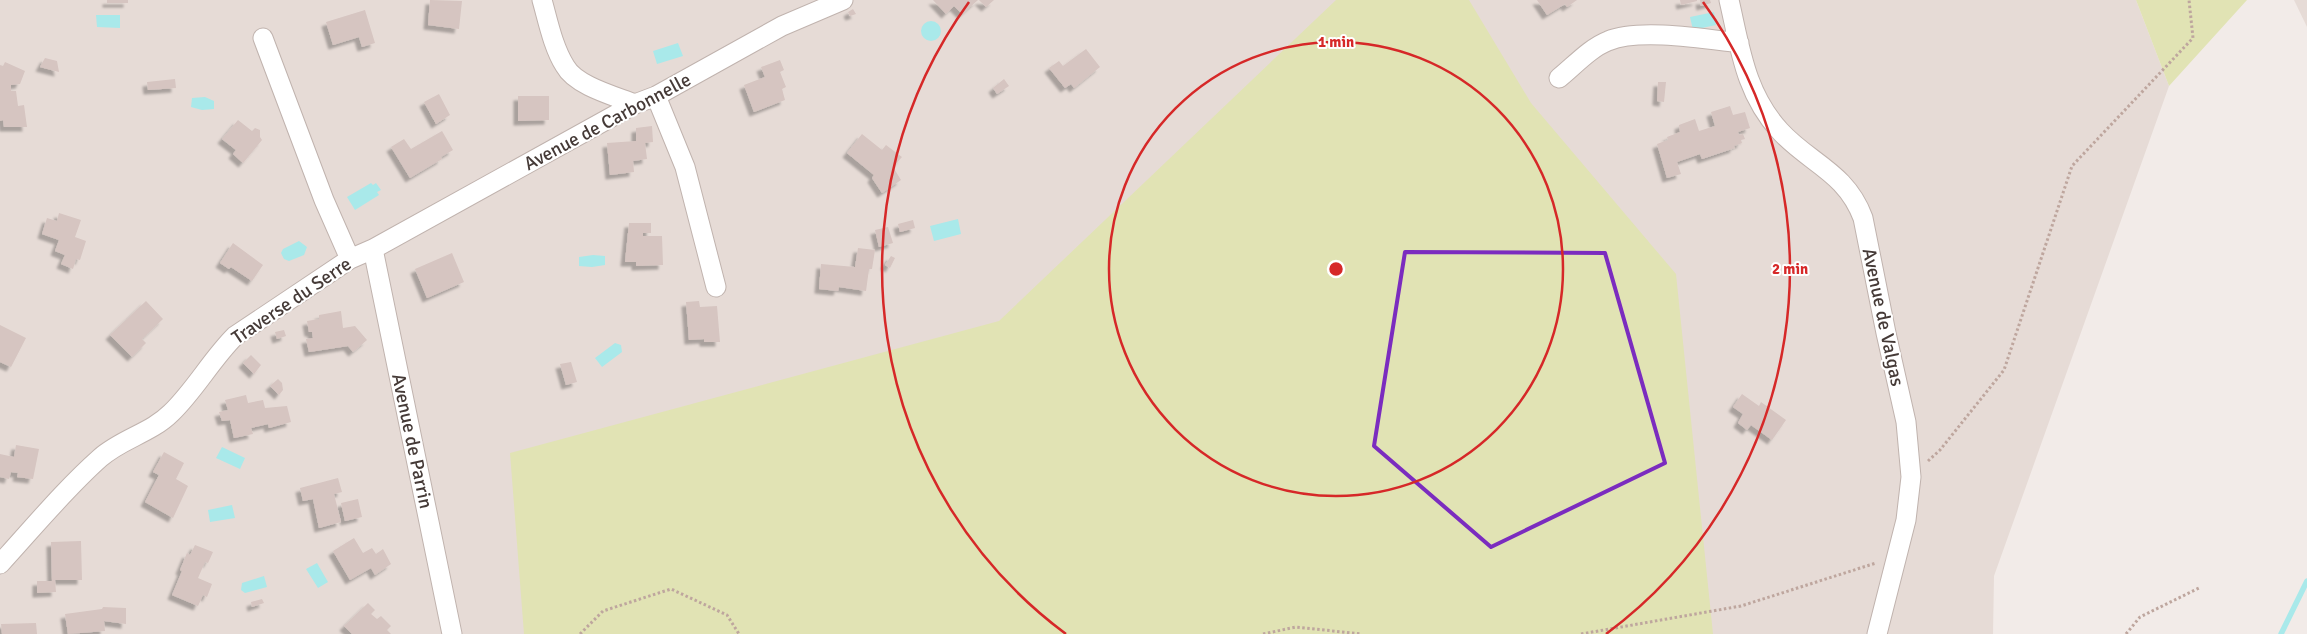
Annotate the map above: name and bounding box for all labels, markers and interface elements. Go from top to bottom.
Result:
text: 1 min [1318,33,1354,51]
street label: Avenue de Carbonnelle [520,68,695,176]
street label: Avenue de Valgas [1857,246,1909,388]
street label: Traverse du Serre [227,252,356,350]
centre of rings [1327,260,1345,278]
text: 2 min [1772,260,1808,278]
street label: Avenue de Parrin [386,372,438,511]

